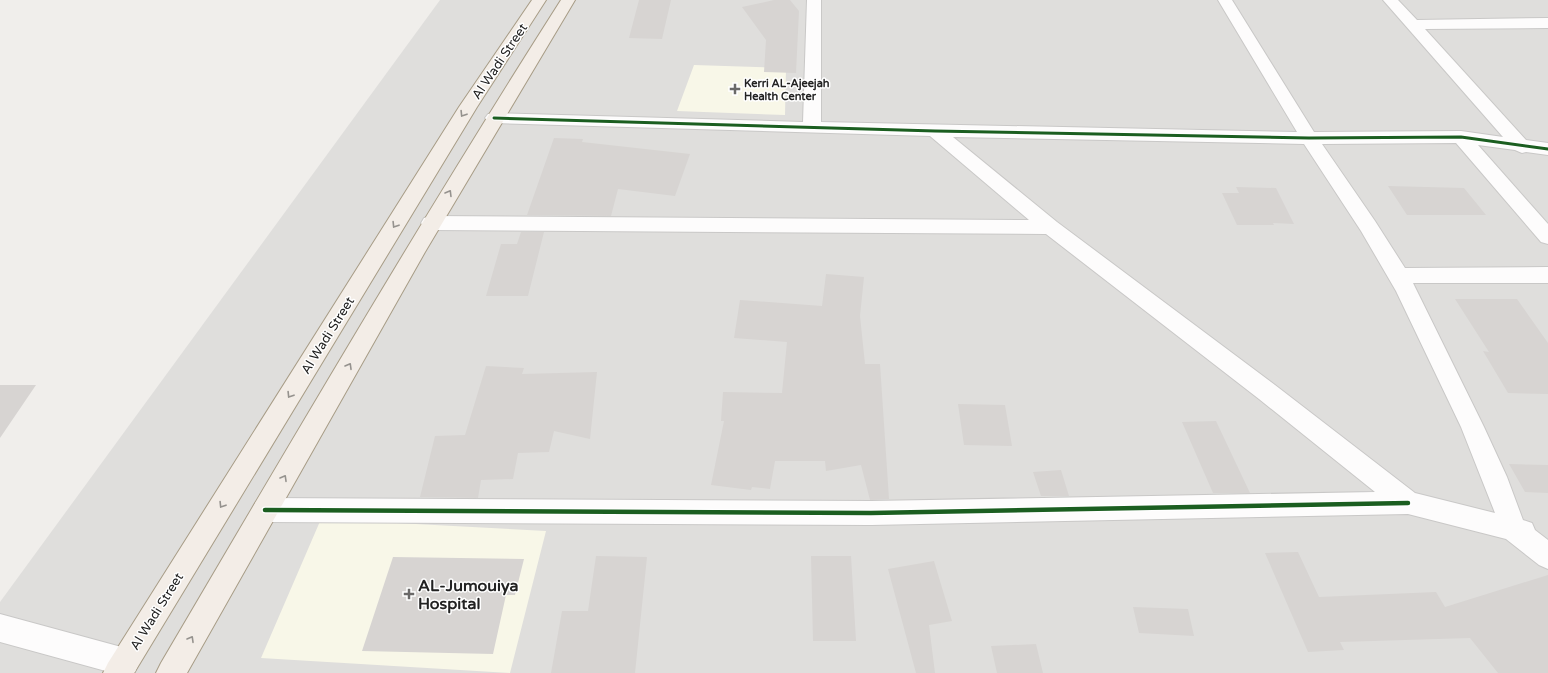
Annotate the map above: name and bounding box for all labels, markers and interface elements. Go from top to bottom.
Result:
street label: Al Wadi Street [469,21,531,103]
place label: Kerri AL-Ajeejah Health Center [744,77,830,103]
marker: Kerri AL-Ajeejah Health Center [729,83,741,95]
one-way arrow [461,110,468,117]
one-way arrow [445,190,452,197]
one-way arrow [392,221,400,228]
street label: Al Wadi Street [298,294,358,377]
one-way arrow [344,362,351,370]
one-way arrow [287,391,295,398]
one-way arrow [279,475,286,482]
one-way arrow [219,501,226,508]
street label: Al Wadi Street [127,570,187,653]
place label: AL-Jumouiya Hospital [418,576,519,614]
marker: AL-Jumouiya Hospital [403,588,415,600]
one-way arrow [186,636,193,643]

